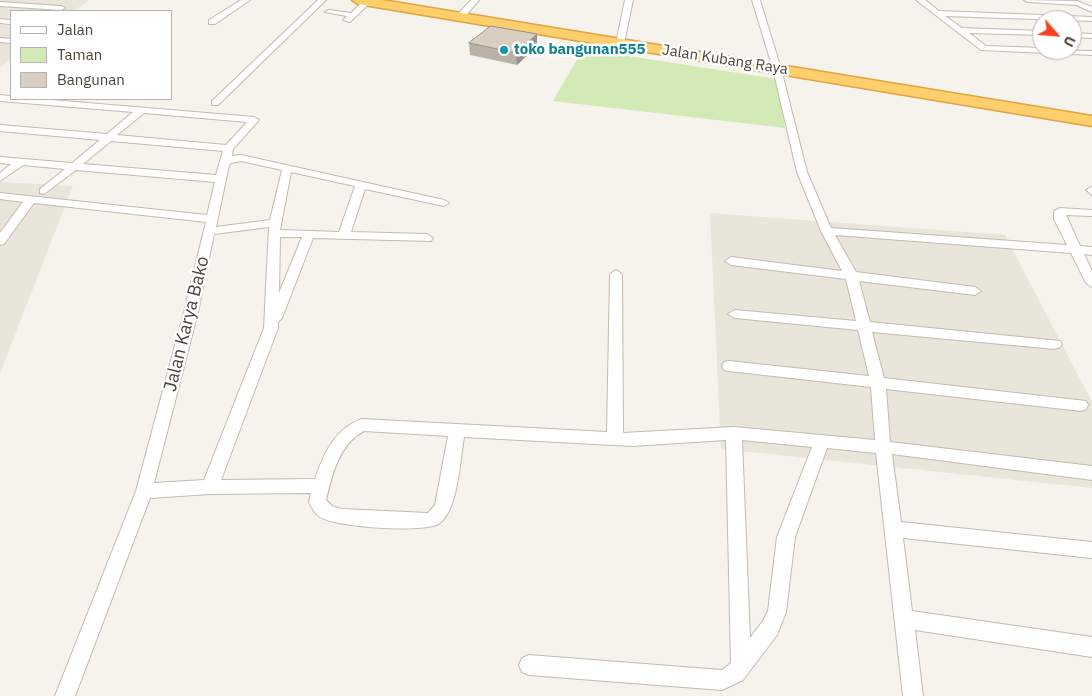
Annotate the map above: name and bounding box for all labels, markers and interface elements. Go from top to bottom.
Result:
legend [10,10,172,100]
north arrow [1032,10,1082,60]
text: Jalan [57,20,93,39]
text: U [1059,33,1080,50]
place label: toko bangunan555 [514,41,646,59]
street label: Jalan Kubang Raya [661,41,789,79]
marker: toko bangunan555 [498,44,510,56]
text: Taman [57,45,102,64]
text: Bangunan [57,70,125,89]
street label: Jalan Karya Bako [160,254,214,394]

